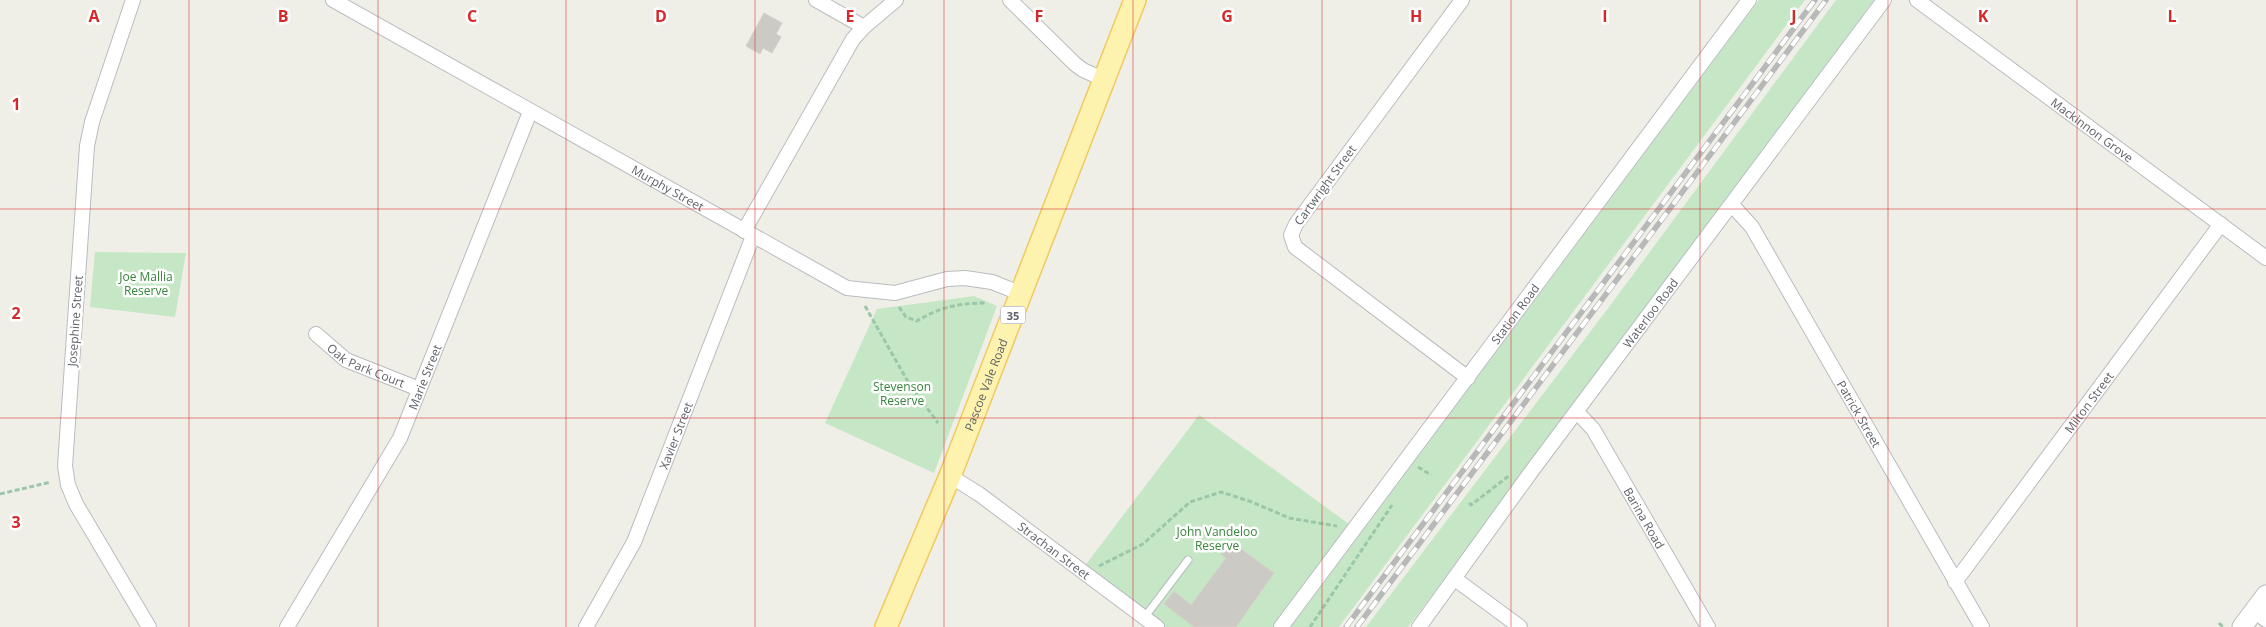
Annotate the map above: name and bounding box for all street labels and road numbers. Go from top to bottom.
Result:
street label: Mackinnon Grove [2048,93,2137,166]
street label: Cartwright Street [1290,141,1360,229]
street label: Murphy Street [629,161,707,215]
street label: Josephine Street [63,275,87,368]
street label: Waterloo Road [1618,275,1682,351]
street label: Station Road [1487,280,1543,347]
road number: 35 [1000,306,1026,324]
street label: Pascoe Vale Road [960,336,1011,433]
street label: Oak Park Court [324,339,408,391]
street label: Marie Street [404,342,445,412]
street label: Milton Street [2060,368,2117,436]
street label: Patrick Street [1833,377,1885,450]
street label: Xavier Street [655,399,696,472]
street label: Barina Road [1620,484,1669,552]
street label: Strachan Street [1015,518,1094,583]

